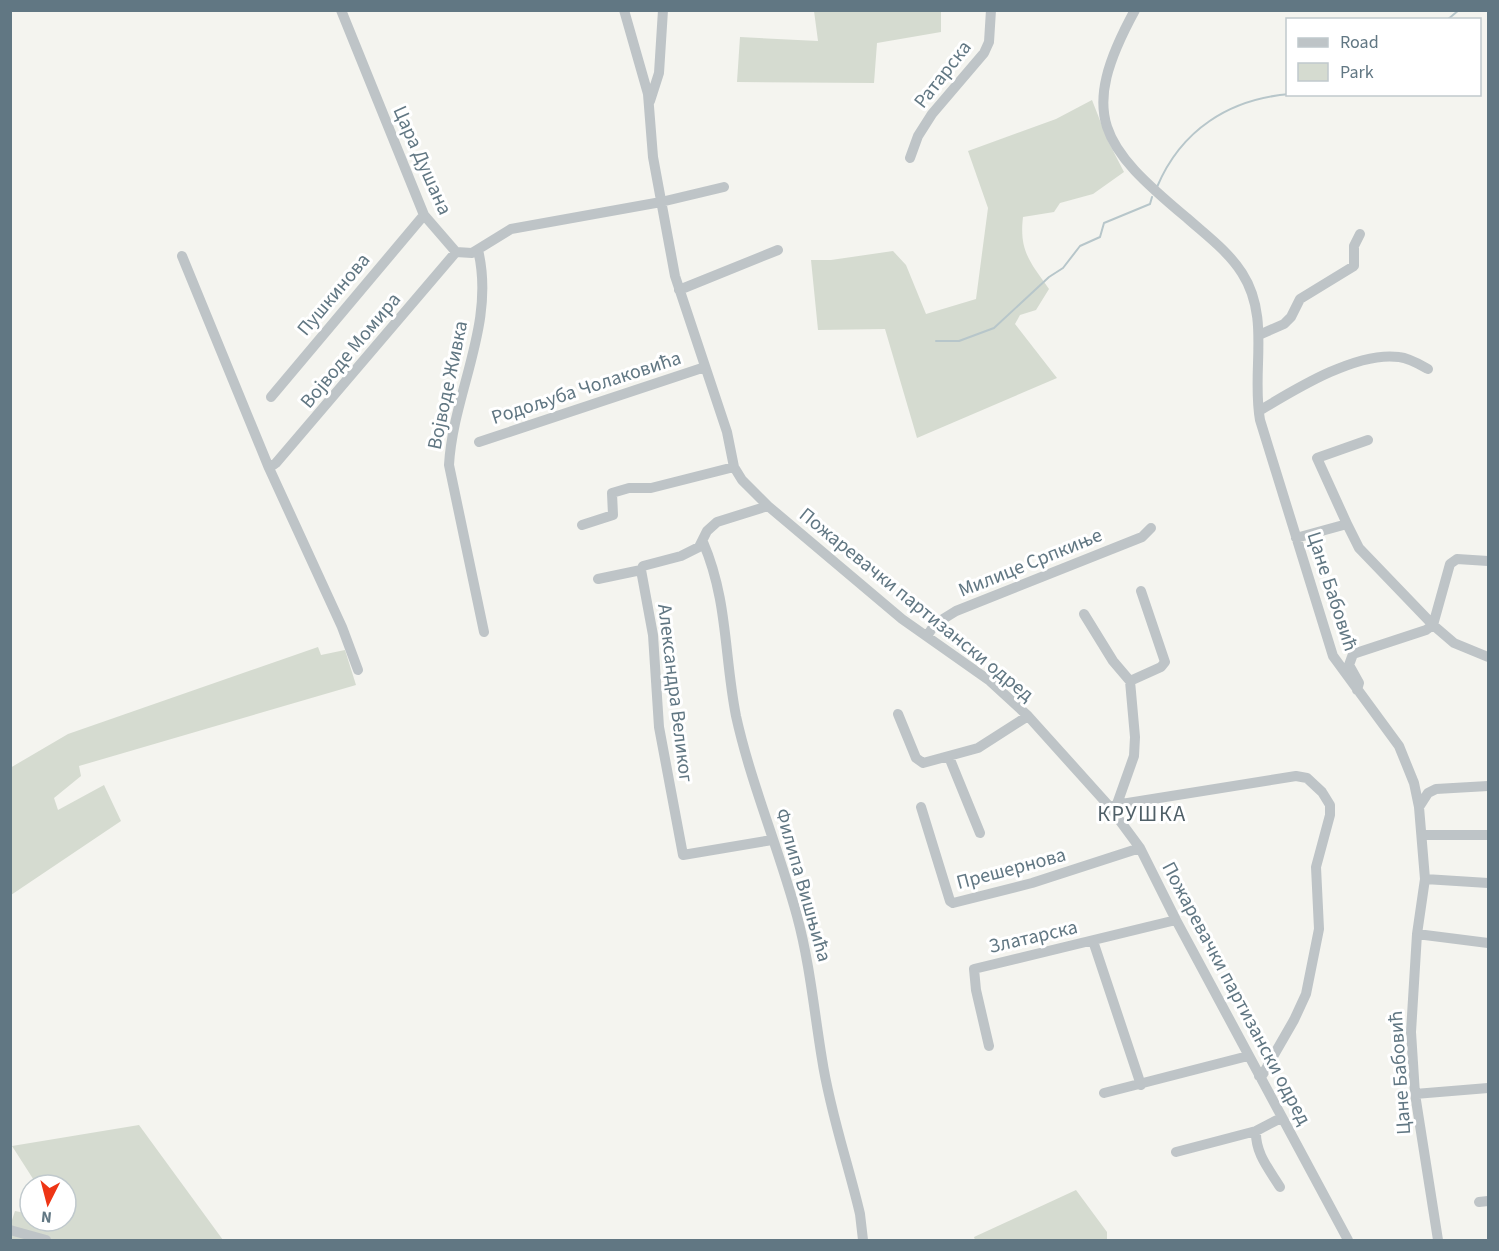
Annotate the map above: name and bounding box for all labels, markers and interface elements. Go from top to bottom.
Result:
legend [1286,18,1481,96]
text: Road [1340,30,1379,55]
street label: Ратарска [907,35,978,114]
text: Park [1340,60,1374,85]
street label: Цара Душана [386,101,459,219]
street label: Пушкинова [291,247,377,342]
street label: Војводе Момира [294,287,408,415]
street label: Војводе Живка [421,318,475,452]
street label: Родољуба Чолаковића [488,344,685,432]
street label: Пожаревачки партизански одред [793,501,1040,709]
street label: Милице Српкиње [954,521,1106,605]
street label: Цане Бабовић [1300,528,1364,655]
street label: Александра Великог [650,602,700,784]
district label: КРУШКА [1097,798,1187,830]
street label: Филипа Вишњића [768,805,838,965]
street label: Прешернова [953,841,1069,897]
street label: Пожаревачки партизански одред [1155,857,1318,1130]
street label: Златарска [986,913,1080,961]
street label: Цане Бабовић [1382,1010,1418,1136]
north arrow [18,1173,78,1233]
text: N [40,1205,53,1228]

